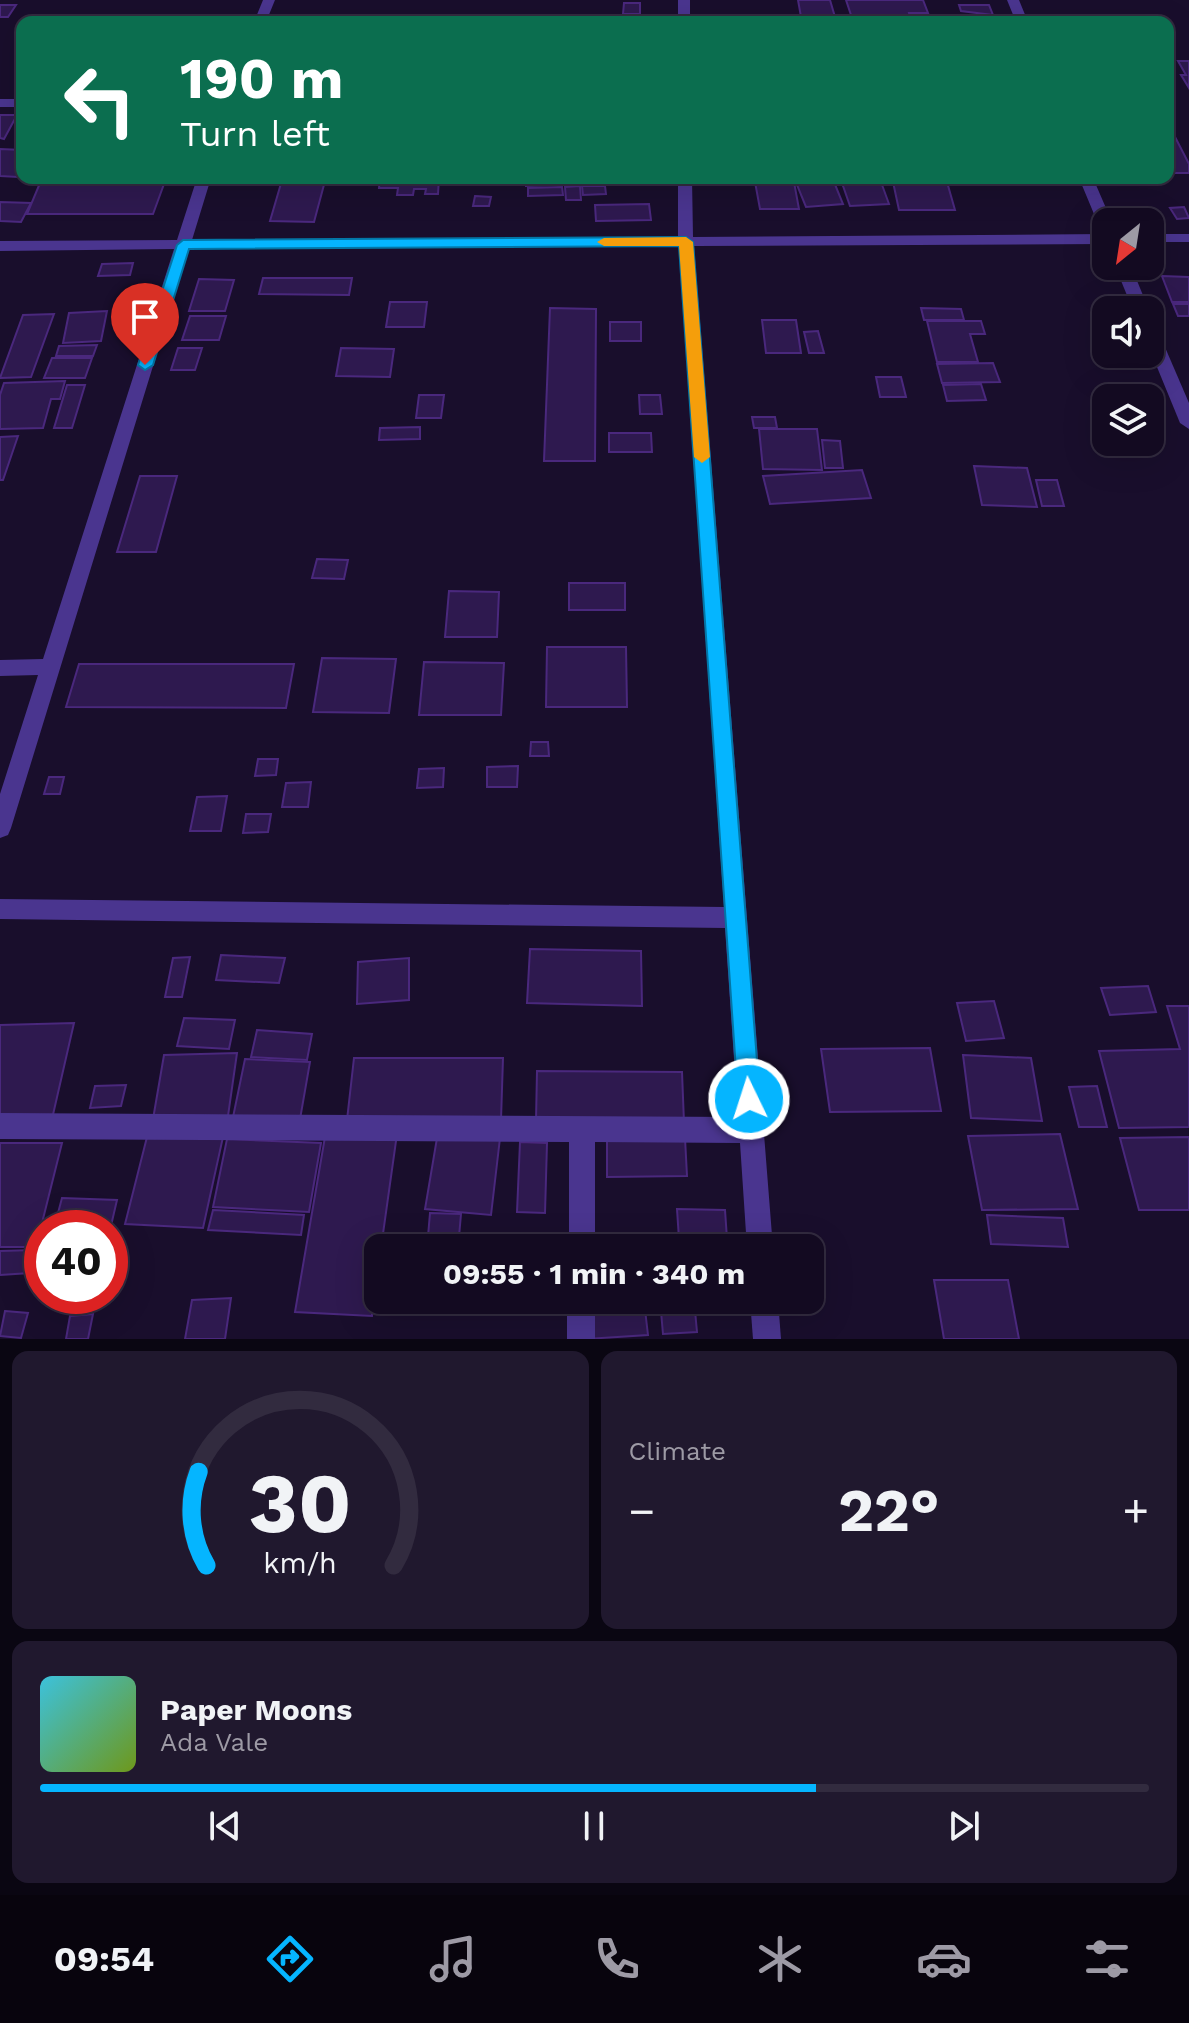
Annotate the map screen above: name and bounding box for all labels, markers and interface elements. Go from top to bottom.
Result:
text: 190 m [180,46,343,112]
icon: left [48,48,152,152]
text: Turn left [180,113,330,155]
north arrow [1092,208,1164,280]
map controls [1092,208,1164,456]
pin [111,283,179,365]
icon: arrive [123,295,167,339]
button: sound [1092,296,1164,368]
button: layers [1092,384,1164,456]
position arrow [707,1057,791,1141]
speed limit sign: 40 [24,1210,128,1314]
text: 09:55 · 1 min · 340 m [443,1256,745,1291]
text: Climate [629,1436,726,1466]
text: 30 [249,1455,352,1552]
text: 22° [838,1475,939,1546]
text: − [629,1485,655,1537]
text: + [1122,1485,1149,1537]
text: km/h [263,1546,337,1580]
text: Paper Moons [160,1692,352,1727]
text: Ada Vale [160,1727,268,1757]
icon: previous [203,1804,247,1848]
icon: pause [572,1804,616,1848]
icon: next [942,1804,986,1848]
icon: directions [262,1931,318,1987]
icon: music [425,1931,481,1987]
icon: phone [589,1931,645,1987]
icon: climate [752,1931,808,1987]
icon: car [916,1931,972,1987]
icon: filters [1079,1931,1135,1987]
text: 09:54 [54,1938,154,1980]

